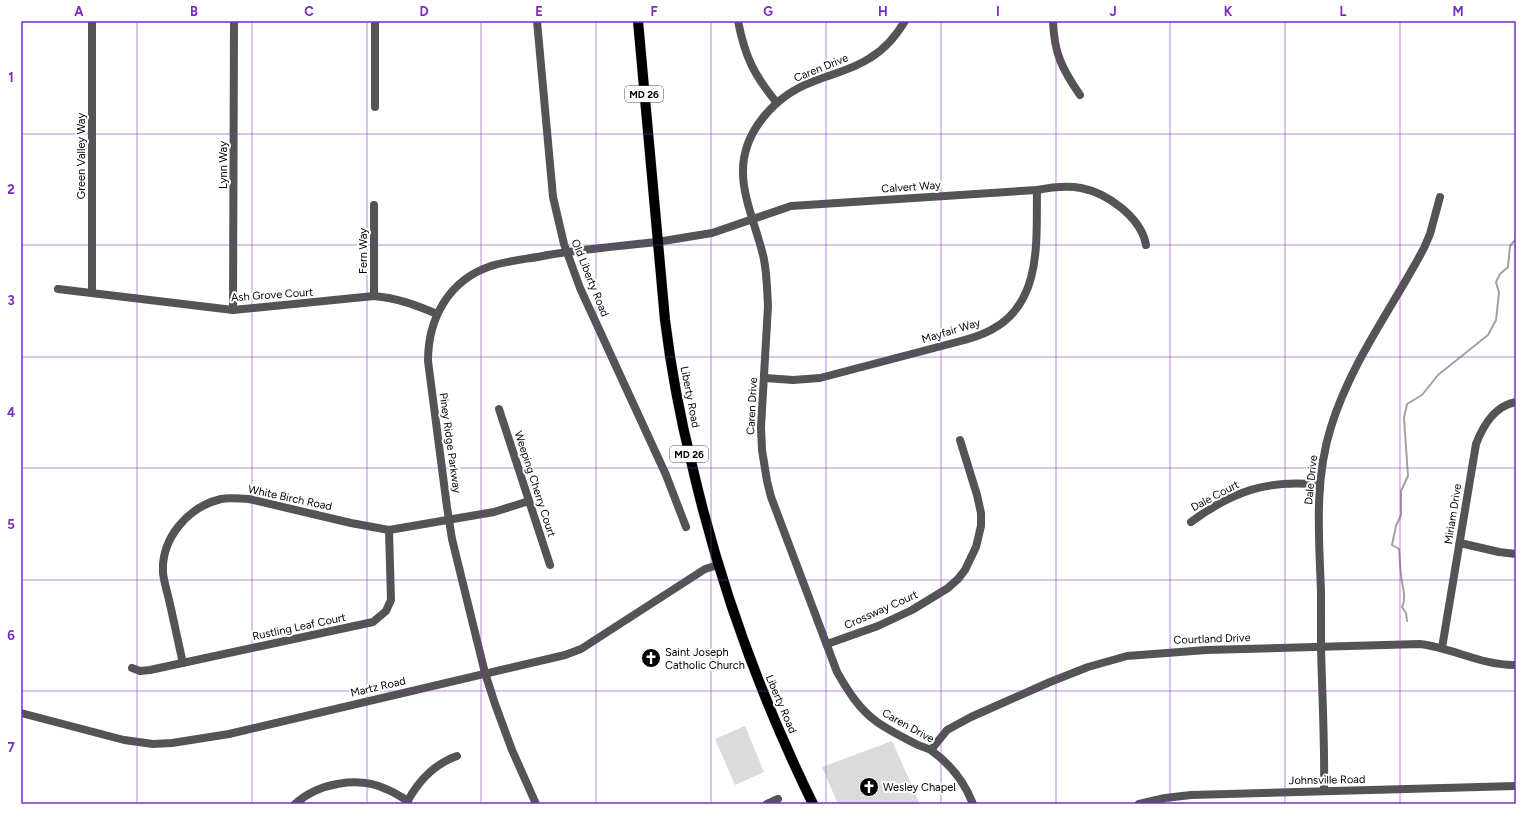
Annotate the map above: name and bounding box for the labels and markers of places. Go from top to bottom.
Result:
place label: Saint Joseph Catholic Church [665,646,745,672]
church icon: Saint Joseph Catholic Church [640,647,662,669]
church icon: Wesley Chapel [858,776,880,798]
place label: Wesley Chapel [883,781,956,794]

